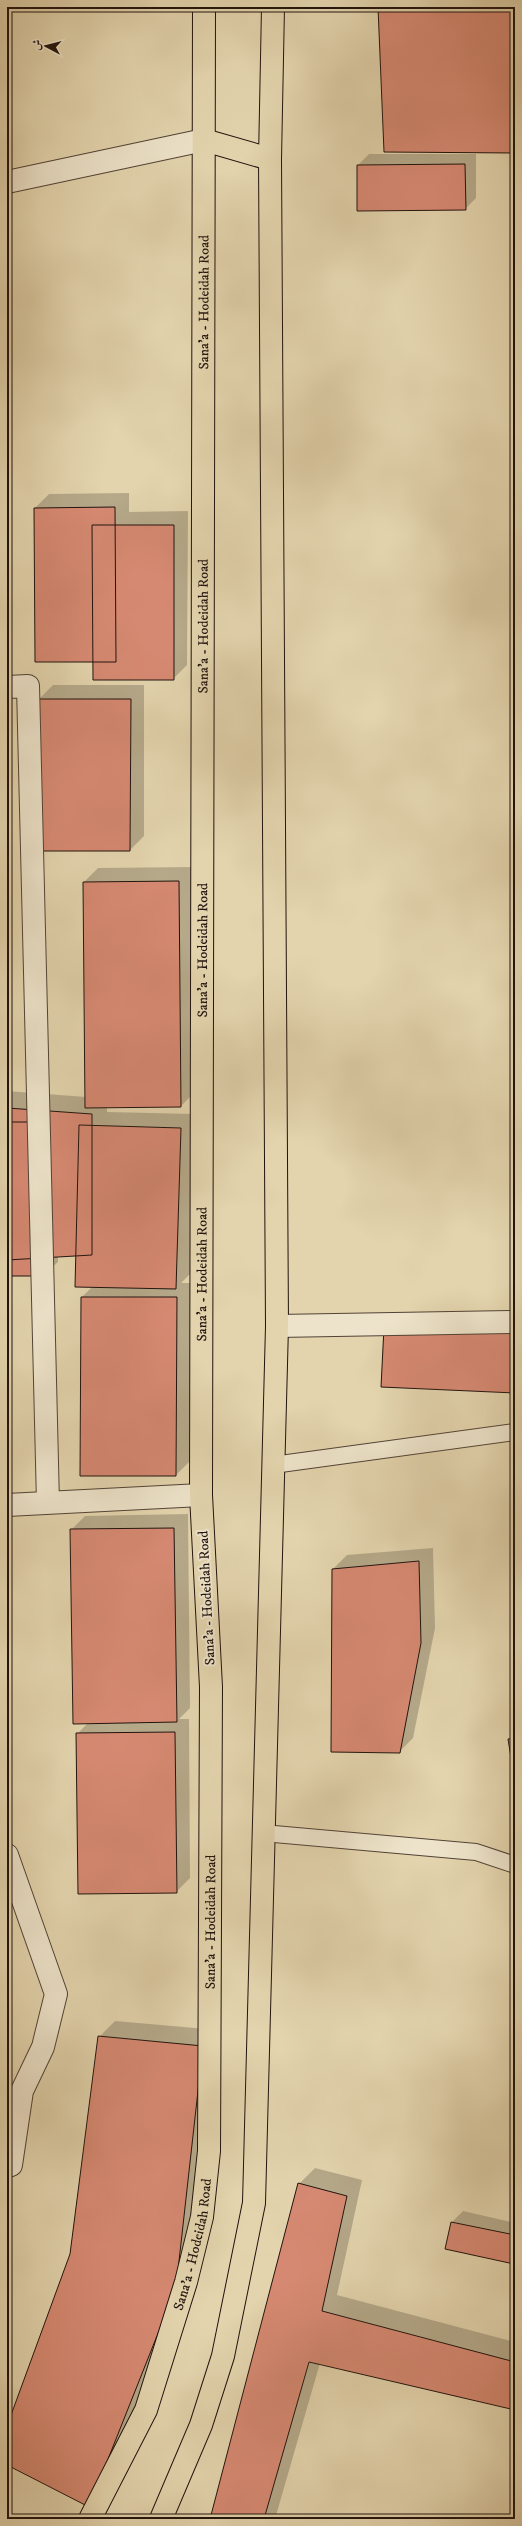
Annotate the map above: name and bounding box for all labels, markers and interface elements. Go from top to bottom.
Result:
north arrow [26,26,66,66]
text: ش [29,39,45,51]
street label: Sana'a - Hodeidah Road [195,235,214,370]
street label: Sana'a - Hodeidah Road [195,559,213,694]
street label: Sana'a - Hodeidah Road [194,883,212,1018]
street label: Sana'a - Hodeidah Road [193,1207,212,1342]
street label: Sana'a - Hodeidah Road [194,1530,220,1666]
street label: Sana'a - Hodeidah Road [202,1855,220,1989]
street label: Sana'a - Hodeidah Road [170,2178,216,2313]

